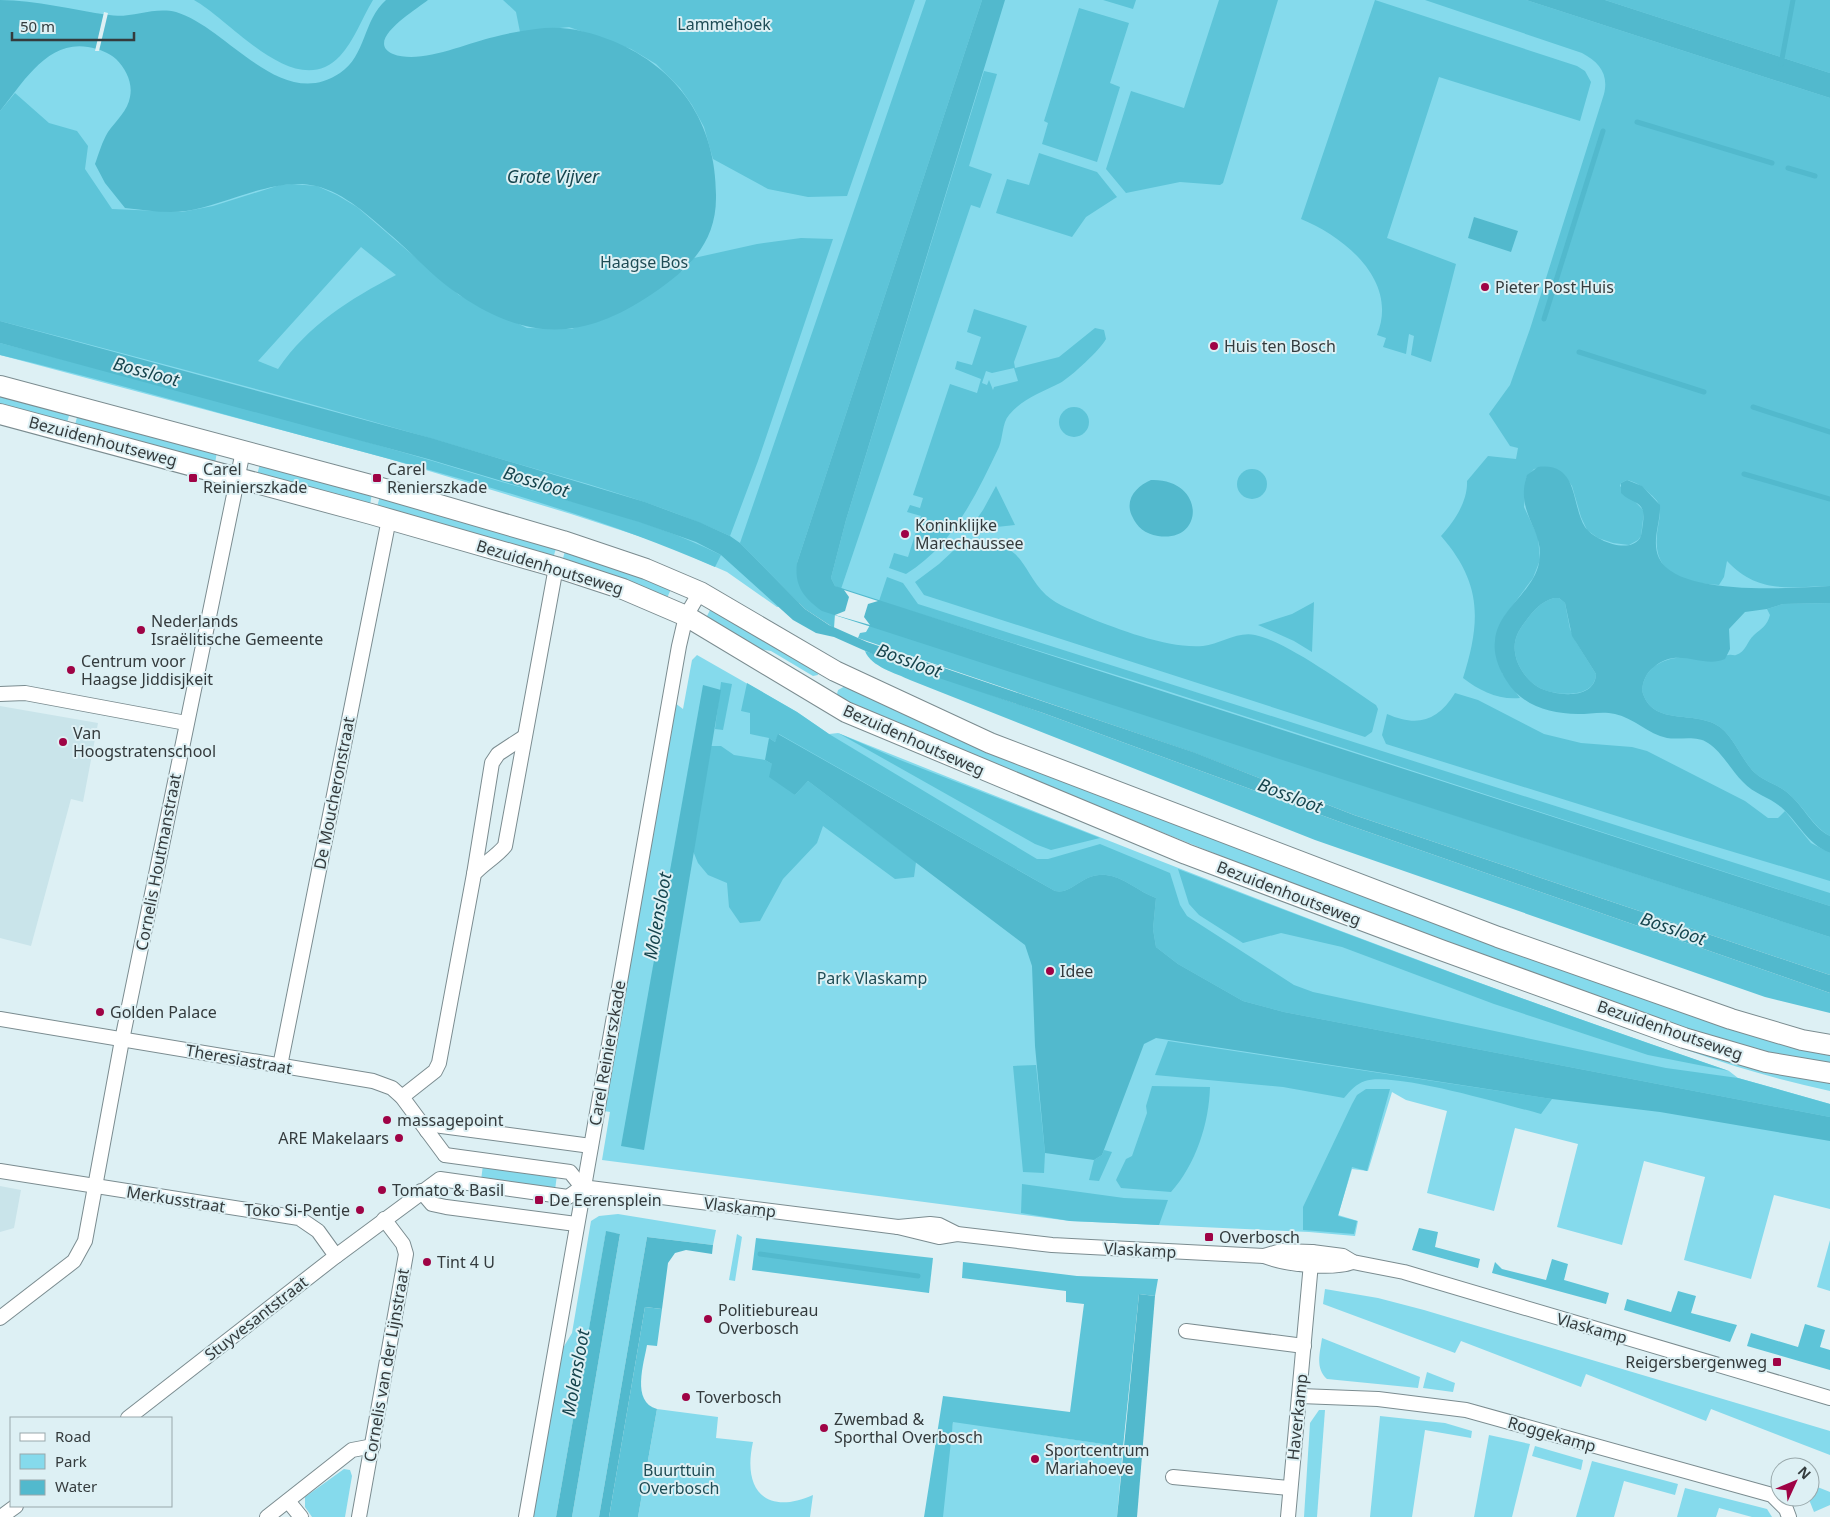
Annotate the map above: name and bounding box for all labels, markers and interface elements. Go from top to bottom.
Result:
scale bar [12,10,135,42]
park label: Lammehoek [677,13,771,35]
text: 50 m [20,16,55,36]
water label: Grote Vijver [507,164,600,188]
park label: Haagse Bos [600,251,688,273]
place label: Pieter Post Huis [1495,276,1614,298]
marker: Pieter Post Huis [1479,281,1491,293]
place label: Huis ten Bosch [1224,335,1336,357]
marker: Huis ten Bosch [1208,340,1220,352]
water label: Bossloot [111,351,183,392]
street label: Bezuidenhoutseweg [26,411,180,471]
place label: Carel Reinierszkade [203,458,307,498]
place label: Carel Renierszkade [387,458,487,498]
water label: Bossloot [501,460,573,503]
marker: Carel Reinierszkade [187,472,199,484]
marker: Carel Renierszkade [371,472,383,484]
place label: Koninklijke Marechaussee [915,514,1024,554]
marker: Koninklijke Marechaussee [899,528,911,540]
street label: Bezuidenhoutseweg [474,534,626,600]
place label: Nederlands Israëlitische Gemeente [151,610,323,650]
marker: Nederlands Israëlitische Gemeente [135,624,147,636]
water label: Bossloot [874,637,946,683]
place label: Centrum voor Haagse Jiddisjkeit [81,650,213,690]
marker: Centrum voor Haagse Jiddisjkeit [65,664,77,676]
street label: Bezuidenhoutseweg [840,699,988,781]
street label: De Moucheronstraat [308,715,360,871]
place label: Van Hoogstratenschool [73,722,216,762]
marker: Van Hoogstratenschool [57,736,69,748]
street label: Cornelis Houtmanstraat [130,771,186,952]
water label: Bossloot [1255,772,1327,819]
street label: Bezuidenhoutseweg [1214,855,1364,931]
water label: Molensloot [638,869,677,961]
water label: Bossloot [1638,906,1710,951]
place label: Idee [1060,960,1093,982]
marker: Idee [1044,965,1056,977]
park label: Park Vlaskamp [817,967,927,989]
street label: Carel Reinierszkade [583,979,631,1127]
street label: Bezuidenhoutseweg [1594,995,1746,1065]
place label: Golden Palace [110,1001,217,1023]
marker: Golden Palace [94,1006,106,1018]
street label: Theresiastraat [184,1039,294,1079]
place label: massagepoint [397,1109,504,1131]
marker: massagepoint [381,1114,393,1126]
place label: ARE Makelaars [278,1127,389,1149]
marker: ARE Makelaars [393,1132,405,1144]
place label: Tomato & Basil [392,1179,504,1201]
street label: Merkusstraat [125,1180,227,1218]
marker: Tomato & Basil [376,1184,388,1196]
place label: De Eerensplein [549,1189,662,1211]
street label: Vlaskamp [703,1192,777,1222]
marker: De Eerensplein [533,1194,545,1206]
place label: Toko Si-Pentje [245,1199,350,1221]
marker: Toko Si-Pentje [354,1204,366,1216]
place label: Overbosch [1219,1226,1300,1248]
marker: Overbosch [1203,1231,1215,1243]
street label: Vlaskamp [1103,1237,1177,1263]
place label: Tint 4 U [437,1251,495,1273]
marker: Tint 4 U [421,1256,433,1268]
street label: Cornelis van der Lijnstraat [358,1266,414,1464]
street label: Stuyvesantstraat [200,1271,312,1365]
place label: Politiebureau Overbosch [718,1299,818,1339]
street label: Vlaskamp [1554,1307,1630,1349]
marker: Politiebureau Overbosch [702,1313,714,1325]
water label: Molensloot [556,1326,595,1418]
place label: Reigersbergenweg [1625,1351,1767,1373]
marker: Reigersbergenweg [1771,1356,1783,1368]
street label: Haverkamp [1282,1373,1312,1461]
place label: Toverbosch [696,1386,782,1408]
marker: Toverbosch [680,1391,692,1403]
place label: Zwembad & Sporthal Overbosch [834,1408,983,1448]
street label: Roggekamp [1505,1411,1599,1457]
legend [10,1417,172,1507]
marker: Zwembad & Sporthal Overbosch [818,1422,830,1434]
text: Road [55,1426,91,1446]
place label: Sportcentrum Mariahoeve [1045,1439,1150,1479]
text: Park [55,1451,87,1471]
marker: Sportcentrum Mariahoeve [1029,1453,1041,1465]
north arrow [1770,1457,1820,1507]
park label: Buurttuin Overbosch [638,1459,720,1499]
text: N [1794,1462,1816,1483]
text: Water [55,1476,97,1496]

